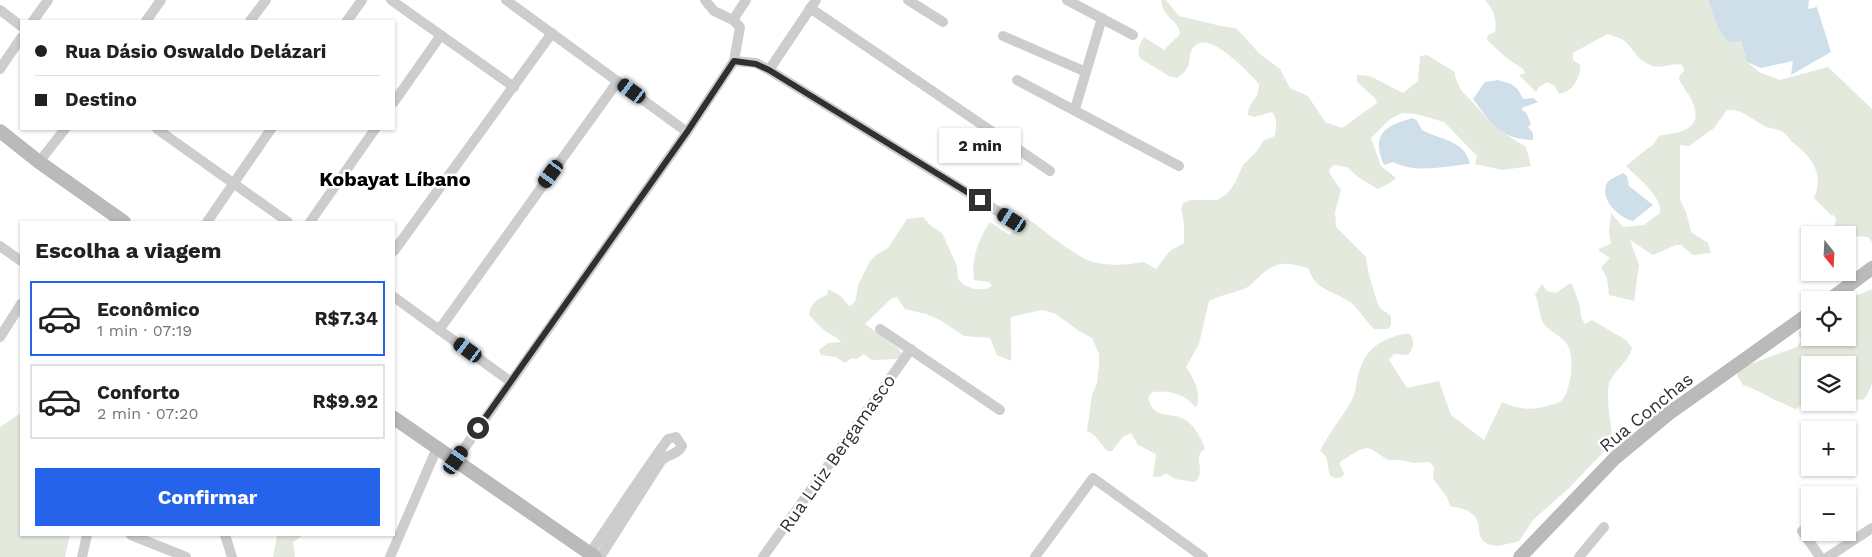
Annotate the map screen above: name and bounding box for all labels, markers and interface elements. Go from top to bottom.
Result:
text: Rua Dásio Oswaldo Delázari [65,40,326,63]
car [615,76,648,106]
text: Destino [65,88,137,111]
callout: 2 min [939,128,1021,162]
text: 2 min [958,136,1002,155]
car [536,157,565,191]
district label: Kobayat Líbano [319,167,471,191]
route end [969,189,991,211]
car [995,206,1028,234]
north arrow [1801,226,1856,281]
map controls [1801,226,1856,541]
text: Escolha a viagem [35,238,222,263]
button: locate [1801,291,1856,346]
icon: car [37,296,82,341]
text: Econômico [97,298,200,321]
text: R$7.34 [314,307,378,330]
text: 1 min · 07:19 [97,321,192,340]
car [451,335,484,365]
button: layers [1801,356,1856,411]
street label: Rua Conchas [1595,368,1697,456]
street label: Rua Luiz Bergamasco [775,370,899,536]
icon: car [37,379,82,424]
text: Conforto [97,381,180,404]
text: R$9.92 [313,390,378,413]
text: 2 min · 07:20 [97,404,198,423]
route start [467,417,489,439]
button: + [1801,421,1856,476]
car [441,443,470,477]
button: Confirmar [35,468,380,526]
button: − [1801,486,1856,541]

